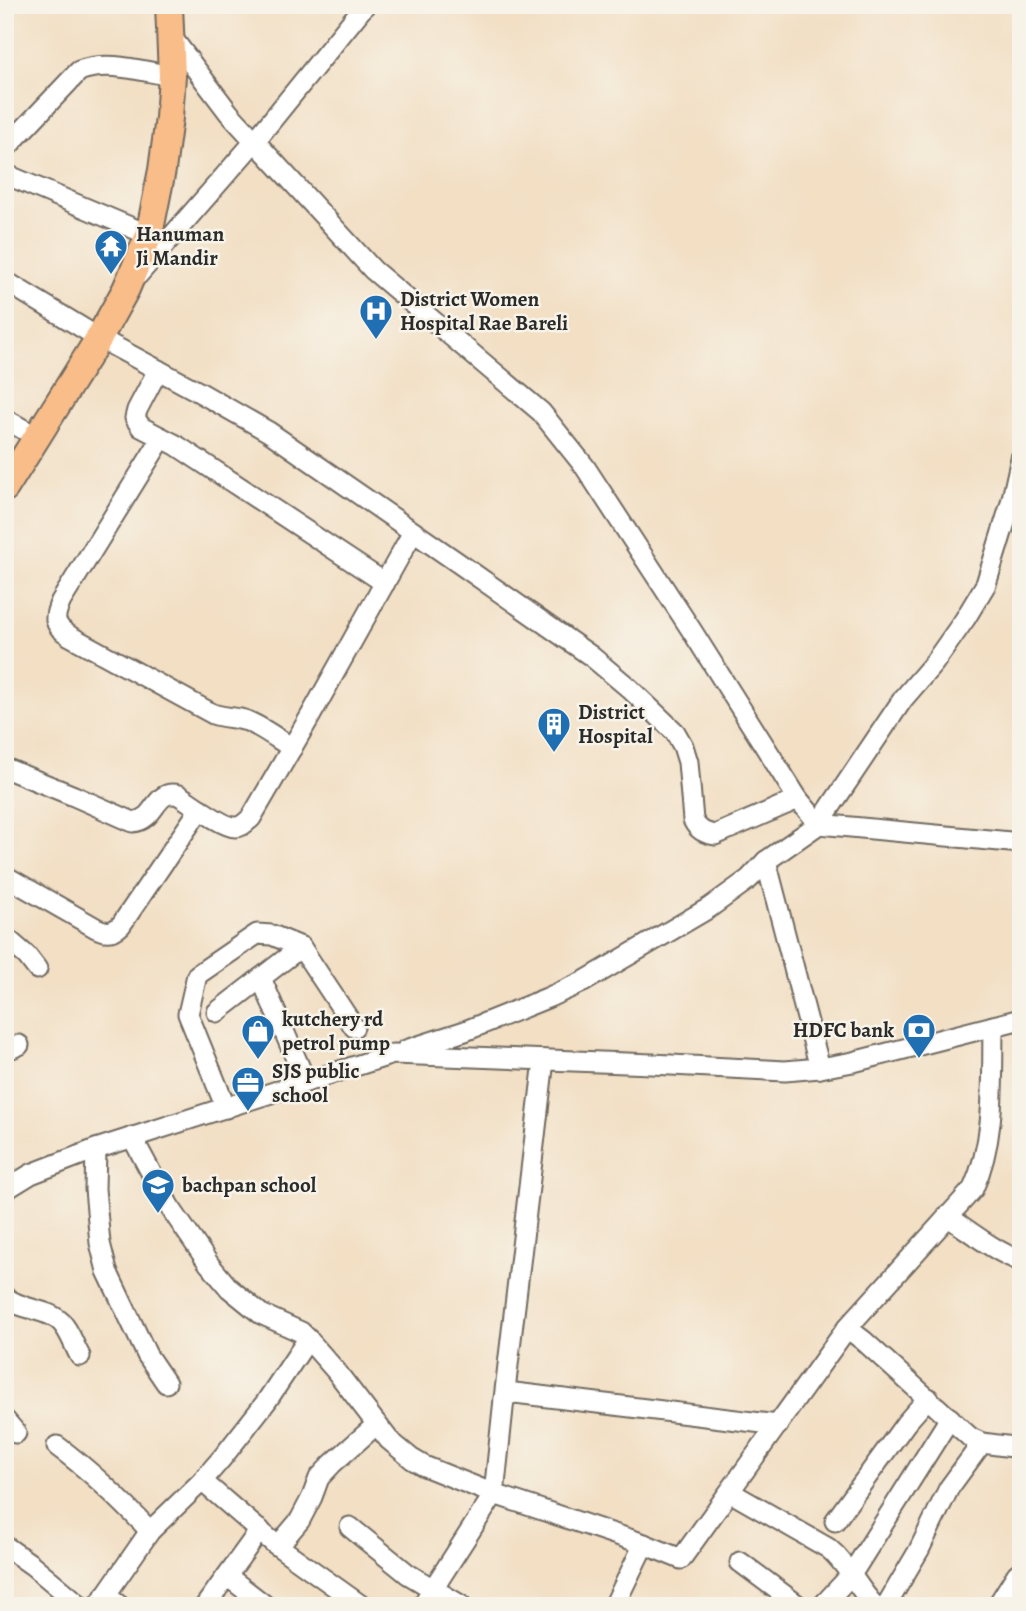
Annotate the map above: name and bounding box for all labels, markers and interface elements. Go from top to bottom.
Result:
place label: Hanuman Ji Mandir [136,220,225,272]
temple icon: Hanuman Ji Mandir [92,227,130,276]
place label: District Women Hospital Rae Bareli [400,285,568,337]
hospital icon: District Women Hospital Rae Bareli [357,292,395,341]
place label: District Hospital [578,698,653,750]
building icon: District Hospital [535,705,573,754]
place label: kutchery rd petrol pump [282,1005,390,1057]
bank icon: HDFC bank [900,1011,938,1060]
shop icon: kutchery rd petrol pump [239,1012,277,1061]
place label: HDFC bank [793,1016,894,1044]
place label: SJS public school [272,1057,360,1109]
office icon: SJS public school [229,1064,267,1113]
school or university icon: bachpan school [139,1166,177,1215]
place label: bachpan school [181,1171,317,1199]

